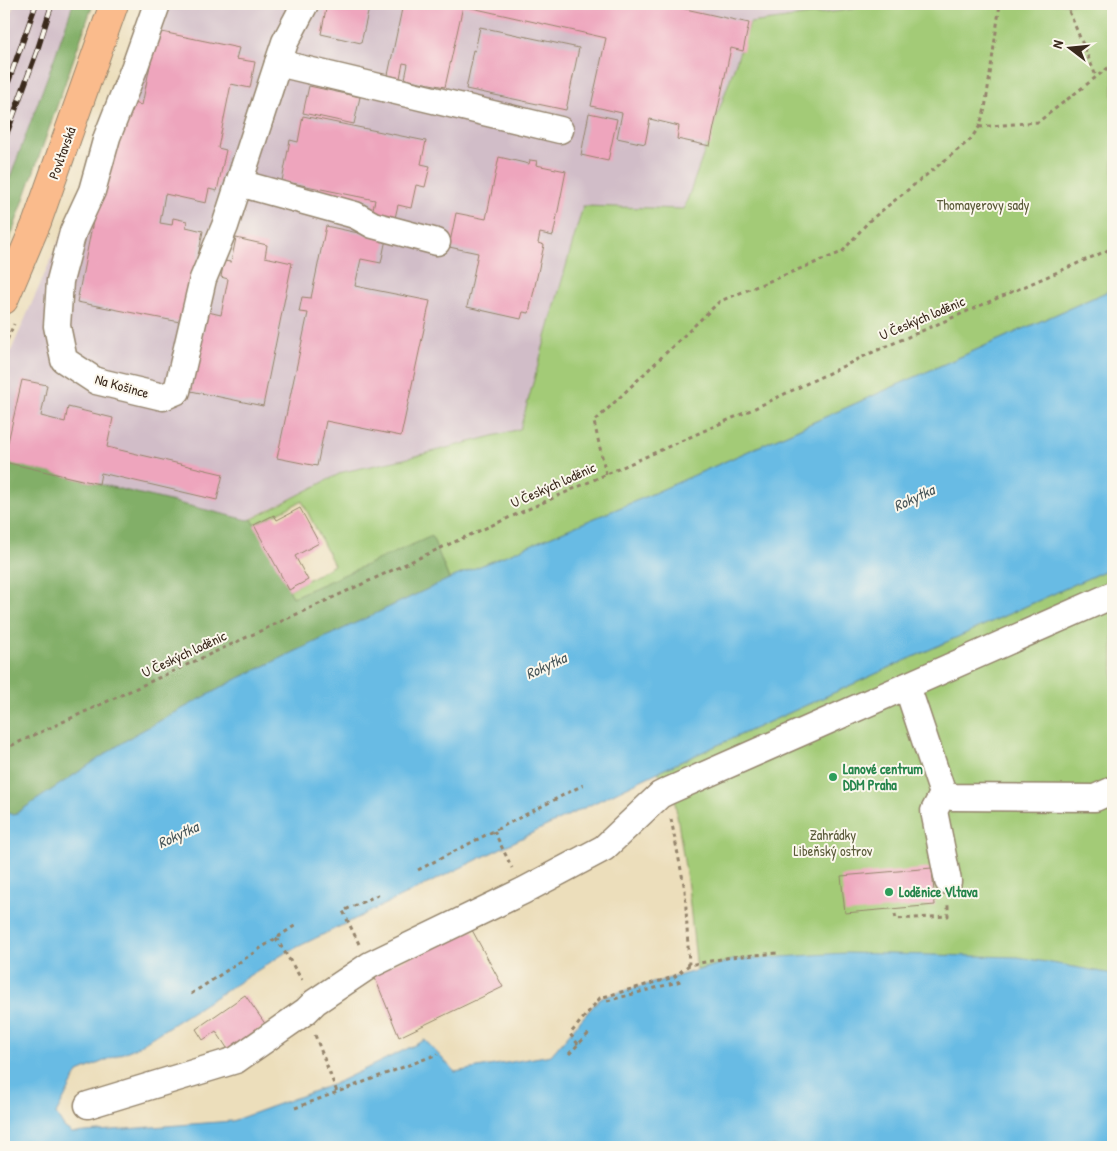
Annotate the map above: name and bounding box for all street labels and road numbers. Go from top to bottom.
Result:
street label: Povltavská [43,124,80,182]
street label: U Českých loděnic [876,291,968,345]
street label: Na Košince [93,369,152,402]
street label: U Českých loděnic [507,457,599,513]
street label: U Českých loděnic [138,625,230,682]

